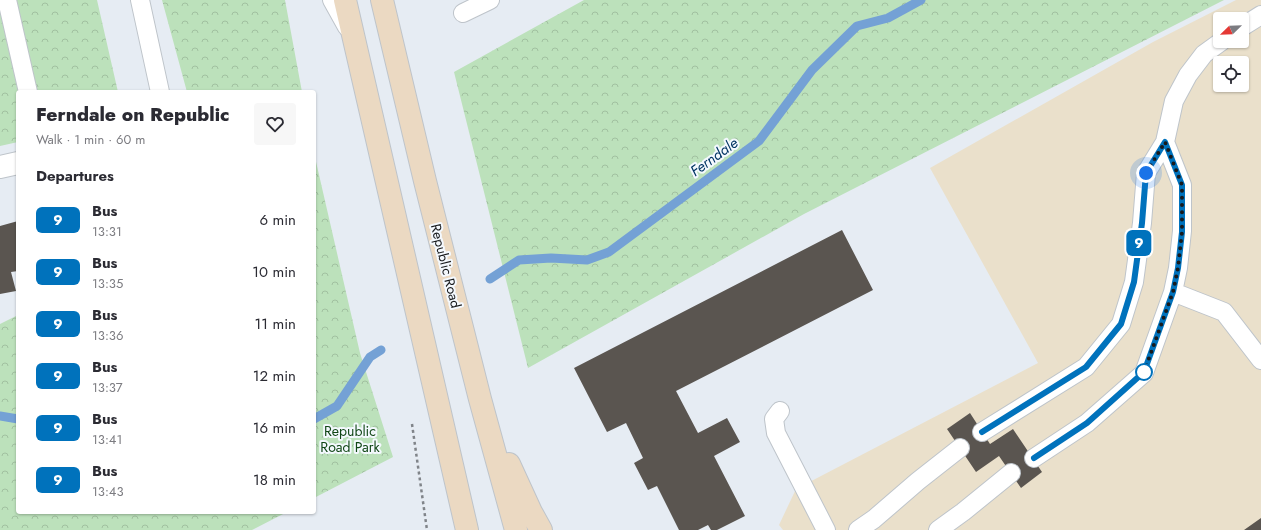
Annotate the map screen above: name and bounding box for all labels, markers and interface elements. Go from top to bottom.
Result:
north arrow [1213,12,1249,48]
map controls [1213,12,1249,92]
button: locate [1213,56,1249,92]
text: Ferndale on Republic [36,101,229,128]
button: heart [254,103,296,145]
text: Walk · 1 min · 60 m [36,130,145,149]
water label: Ferndale [686,132,743,182]
your location [1136,163,1156,183]
text: Departures [36,165,114,187]
text: Bus [92,200,117,222]
text: 6 min [259,209,296,231]
text: 9 [53,210,63,230]
text: 13:31 [92,222,122,241]
street label: Republic Road [426,222,466,310]
line badge: 9 [1126,230,1152,256]
text: 9 [1134,233,1144,253]
text: Bus [92,252,117,274]
text: 10 min [252,261,296,283]
text: 9 [53,262,63,282]
text: 13:35 [92,274,123,293]
text: Bus [92,304,117,326]
text: 11 min [255,313,296,335]
text: 9 [53,314,63,334]
text: 13:36 [92,326,123,345]
text: Bus [92,356,117,378]
unlabelled marker [1135,363,1153,381]
text: 12 min [253,365,296,387]
text: 9 [53,366,63,386]
text: 13:37 [92,378,123,397]
text: Bus [92,408,117,430]
text: 16 min [253,417,296,439]
text: 9 [53,418,63,438]
park label: Republic Road Park [320,421,381,457]
text: 13:41 [92,430,122,449]
text: Bus [92,460,117,482]
text: 18 min [253,469,296,491]
text: 9 [53,470,63,490]
text: 13:43 [92,482,124,501]

